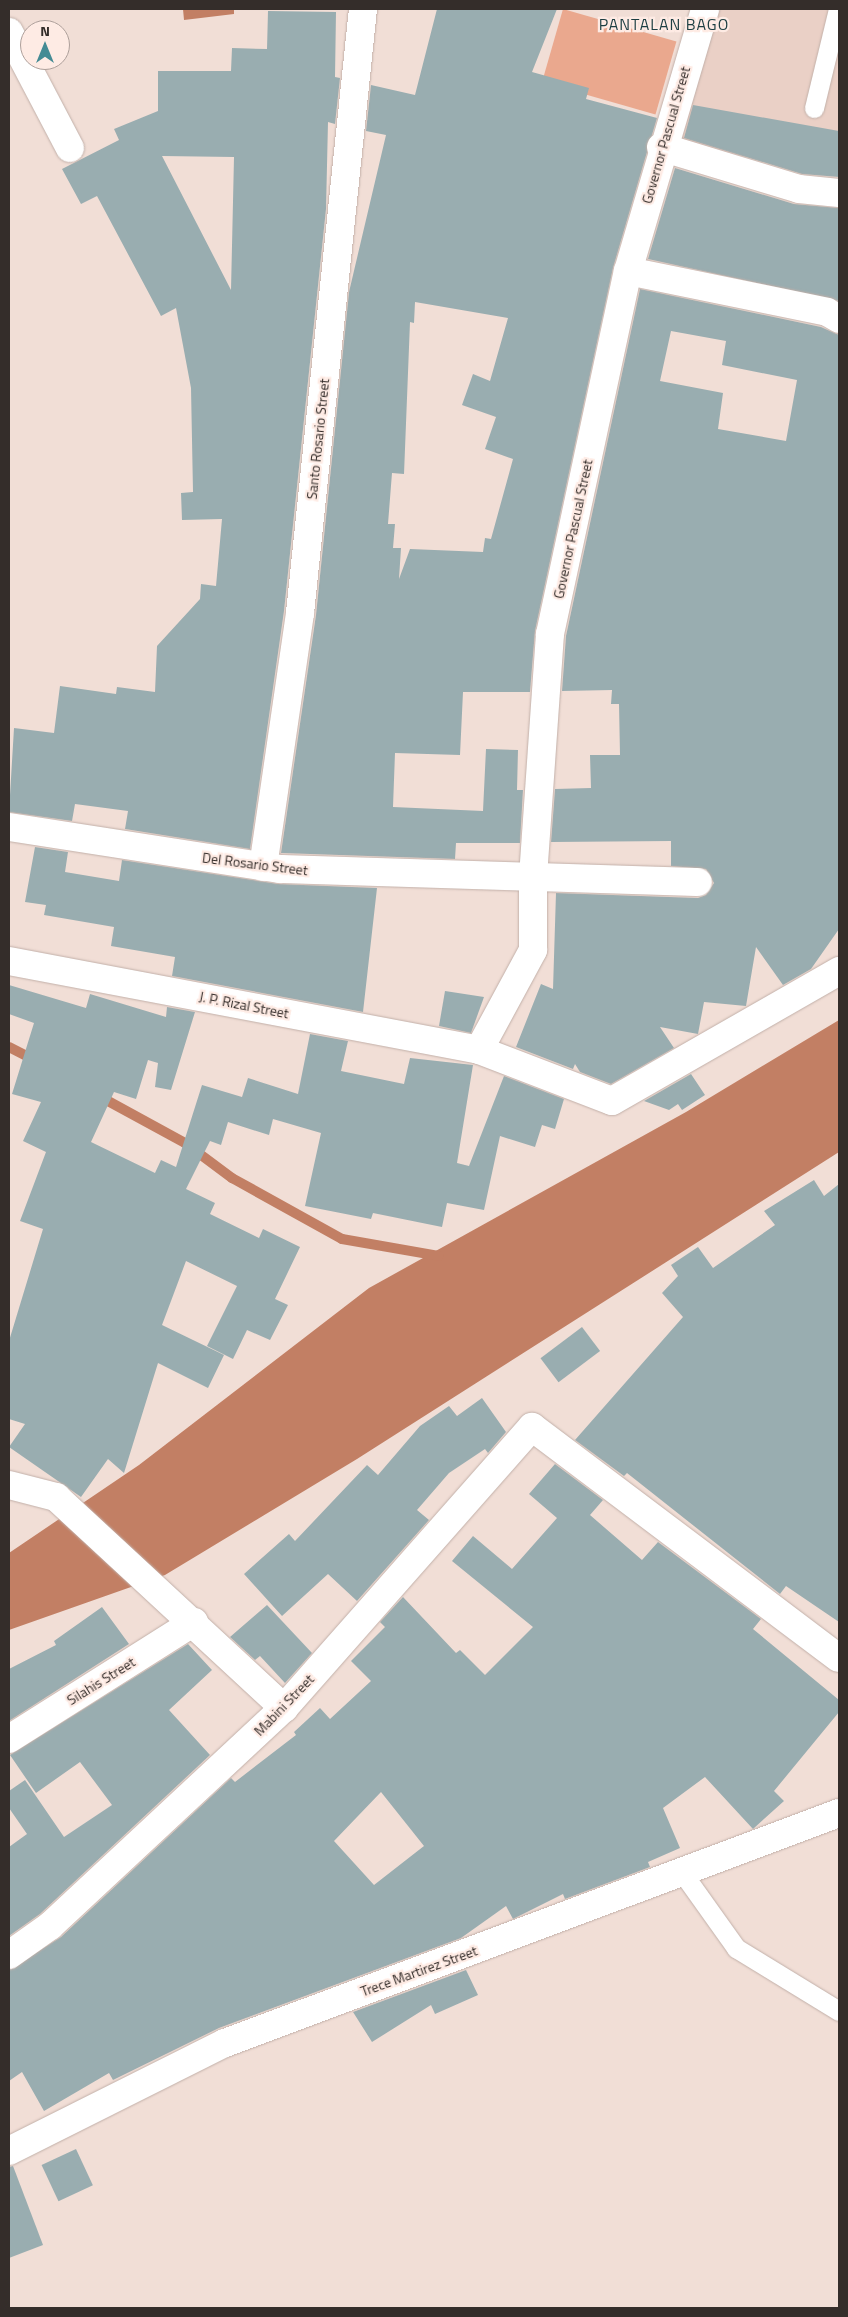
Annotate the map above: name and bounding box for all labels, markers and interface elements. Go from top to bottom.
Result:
district label: PANTALAN BAGO [597,14,731,34]
north arrow [20,20,70,70]
text: N [40,20,50,41]
street label: Governor Pascual Street [638,64,694,206]
street label: Santo Rosario Street [303,378,333,500]
street label: Governor Pascual Street [550,458,596,600]
street label: Del Rosario Street [201,849,309,879]
street label: J. P. Rizal Street [198,988,290,1022]
street label: Silahis Street [64,1653,138,1709]
street label: Mabini Street [251,1671,317,1739]
street label: Trece Martirez Street [358,1942,480,2000]

